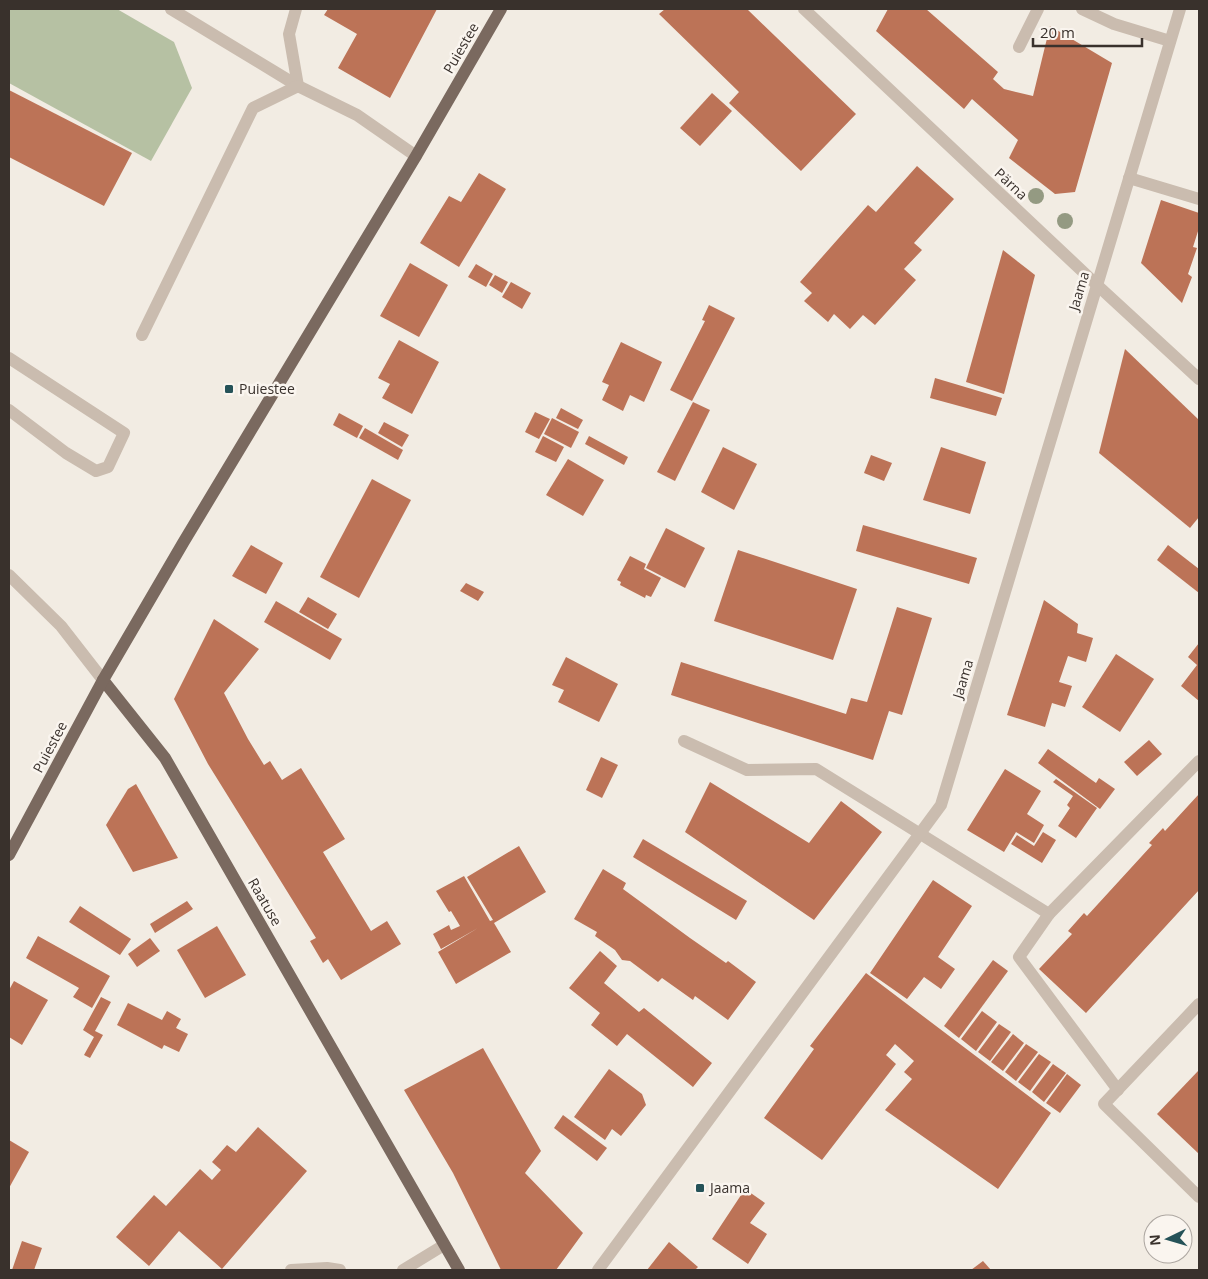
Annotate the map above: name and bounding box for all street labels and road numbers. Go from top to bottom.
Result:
street label: Puiestee [438,19,483,77]
street label: Pärna [991,164,1032,204]
street label: Jaama [1063,269,1093,315]
street label: Jaama [947,657,977,703]
street label: Puiestee [28,718,71,776]
street label: Raatuse [244,874,287,929]

